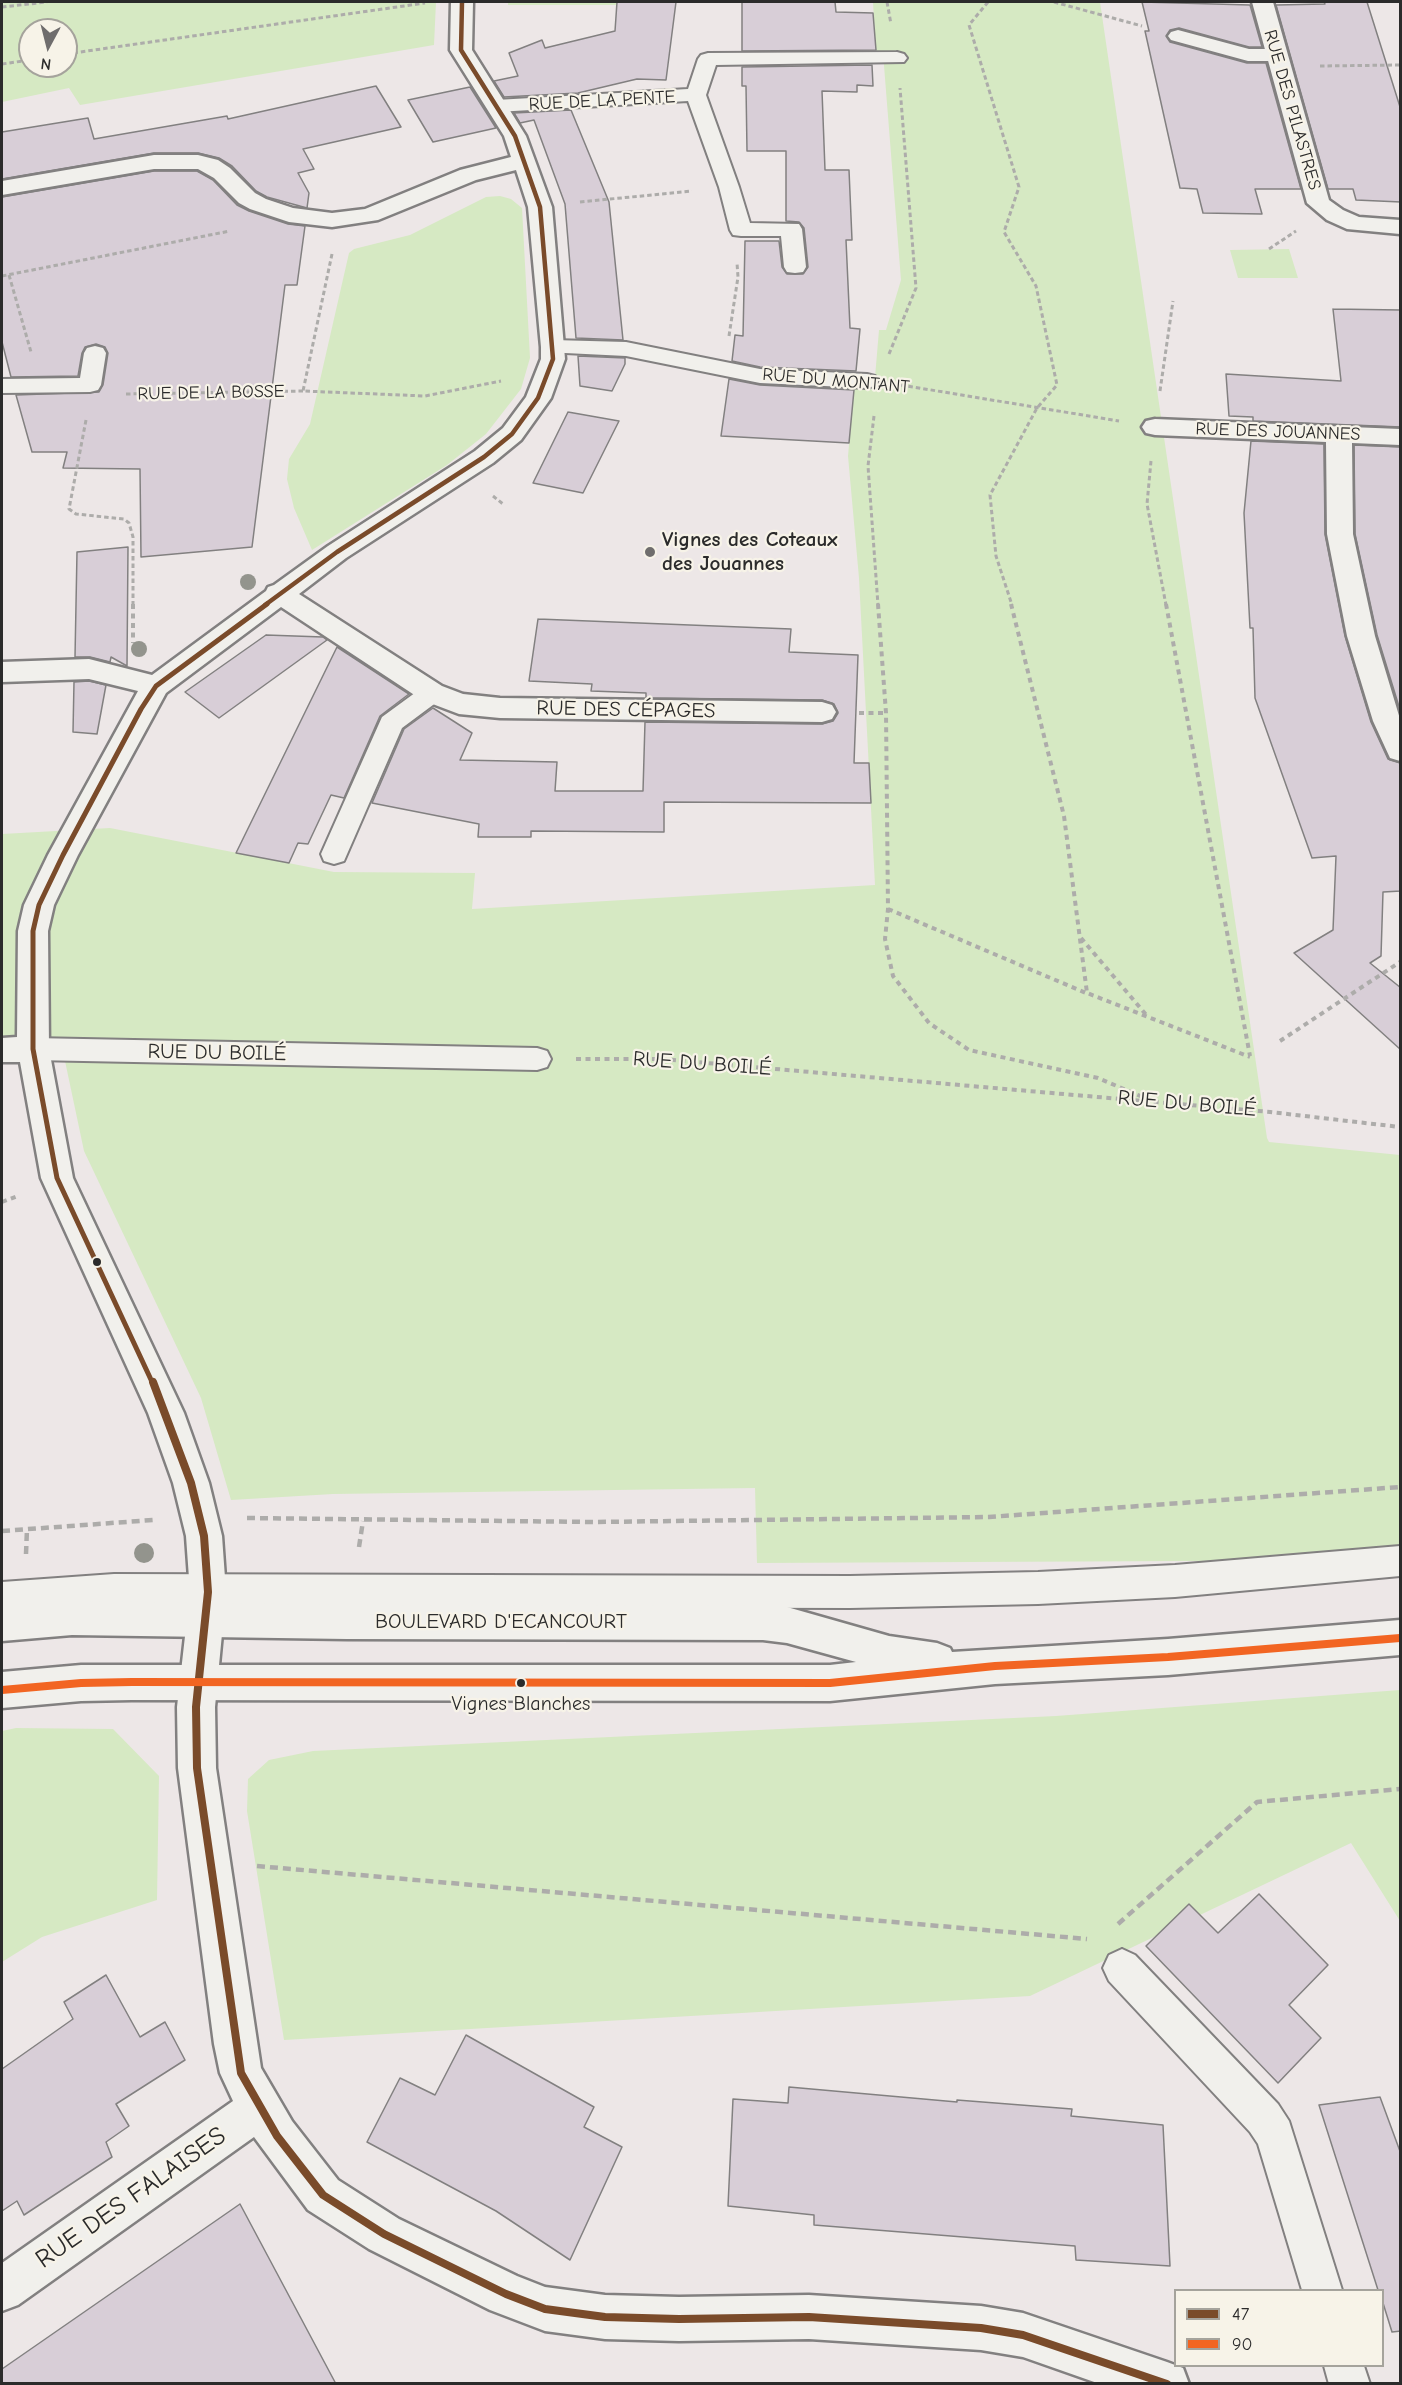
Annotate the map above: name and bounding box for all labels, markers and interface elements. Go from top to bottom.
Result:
north arrow [18,18,78,78]
street label: RUE DES PILASTRES [1259,27,1325,193]
text: N [40,54,52,73]
street label: RUE DE LA PENTE [528,86,676,116]
street label: RUE DU MONTANT [761,364,911,398]
street label: RUE DE LA BOSSE [137,381,285,405]
street label: RUE DES JOUANNES [1195,418,1361,446]
place label: Vignes des Coteaux des Jouannes [662,527,838,577]
marker: Vignes des Coteaux des Jouannes [643,545,657,559]
street label: RUE DES CÉPAGES [536,696,716,724]
street label: RUE DU BOILÉ [147,1039,287,1067]
street label: RUE DU BOILÉ [632,1047,772,1081]
street label: RUE DU BOILÉ [1117,1085,1257,1123]
unlabelled marker [91,1256,103,1268]
street label: BOULEVARD D'ECANCOURT [375,1609,627,1635]
marker: Vignes Blanches [515,1677,527,1689]
place label: Vignes Blanches [452,1692,590,1716]
street label: RUE DES FALAISES [30,2121,232,2275]
legend [1174,2289,1384,2367]
text: 47 [1232,2304,1249,2325]
text: 90 [1232,2334,1253,2355]

